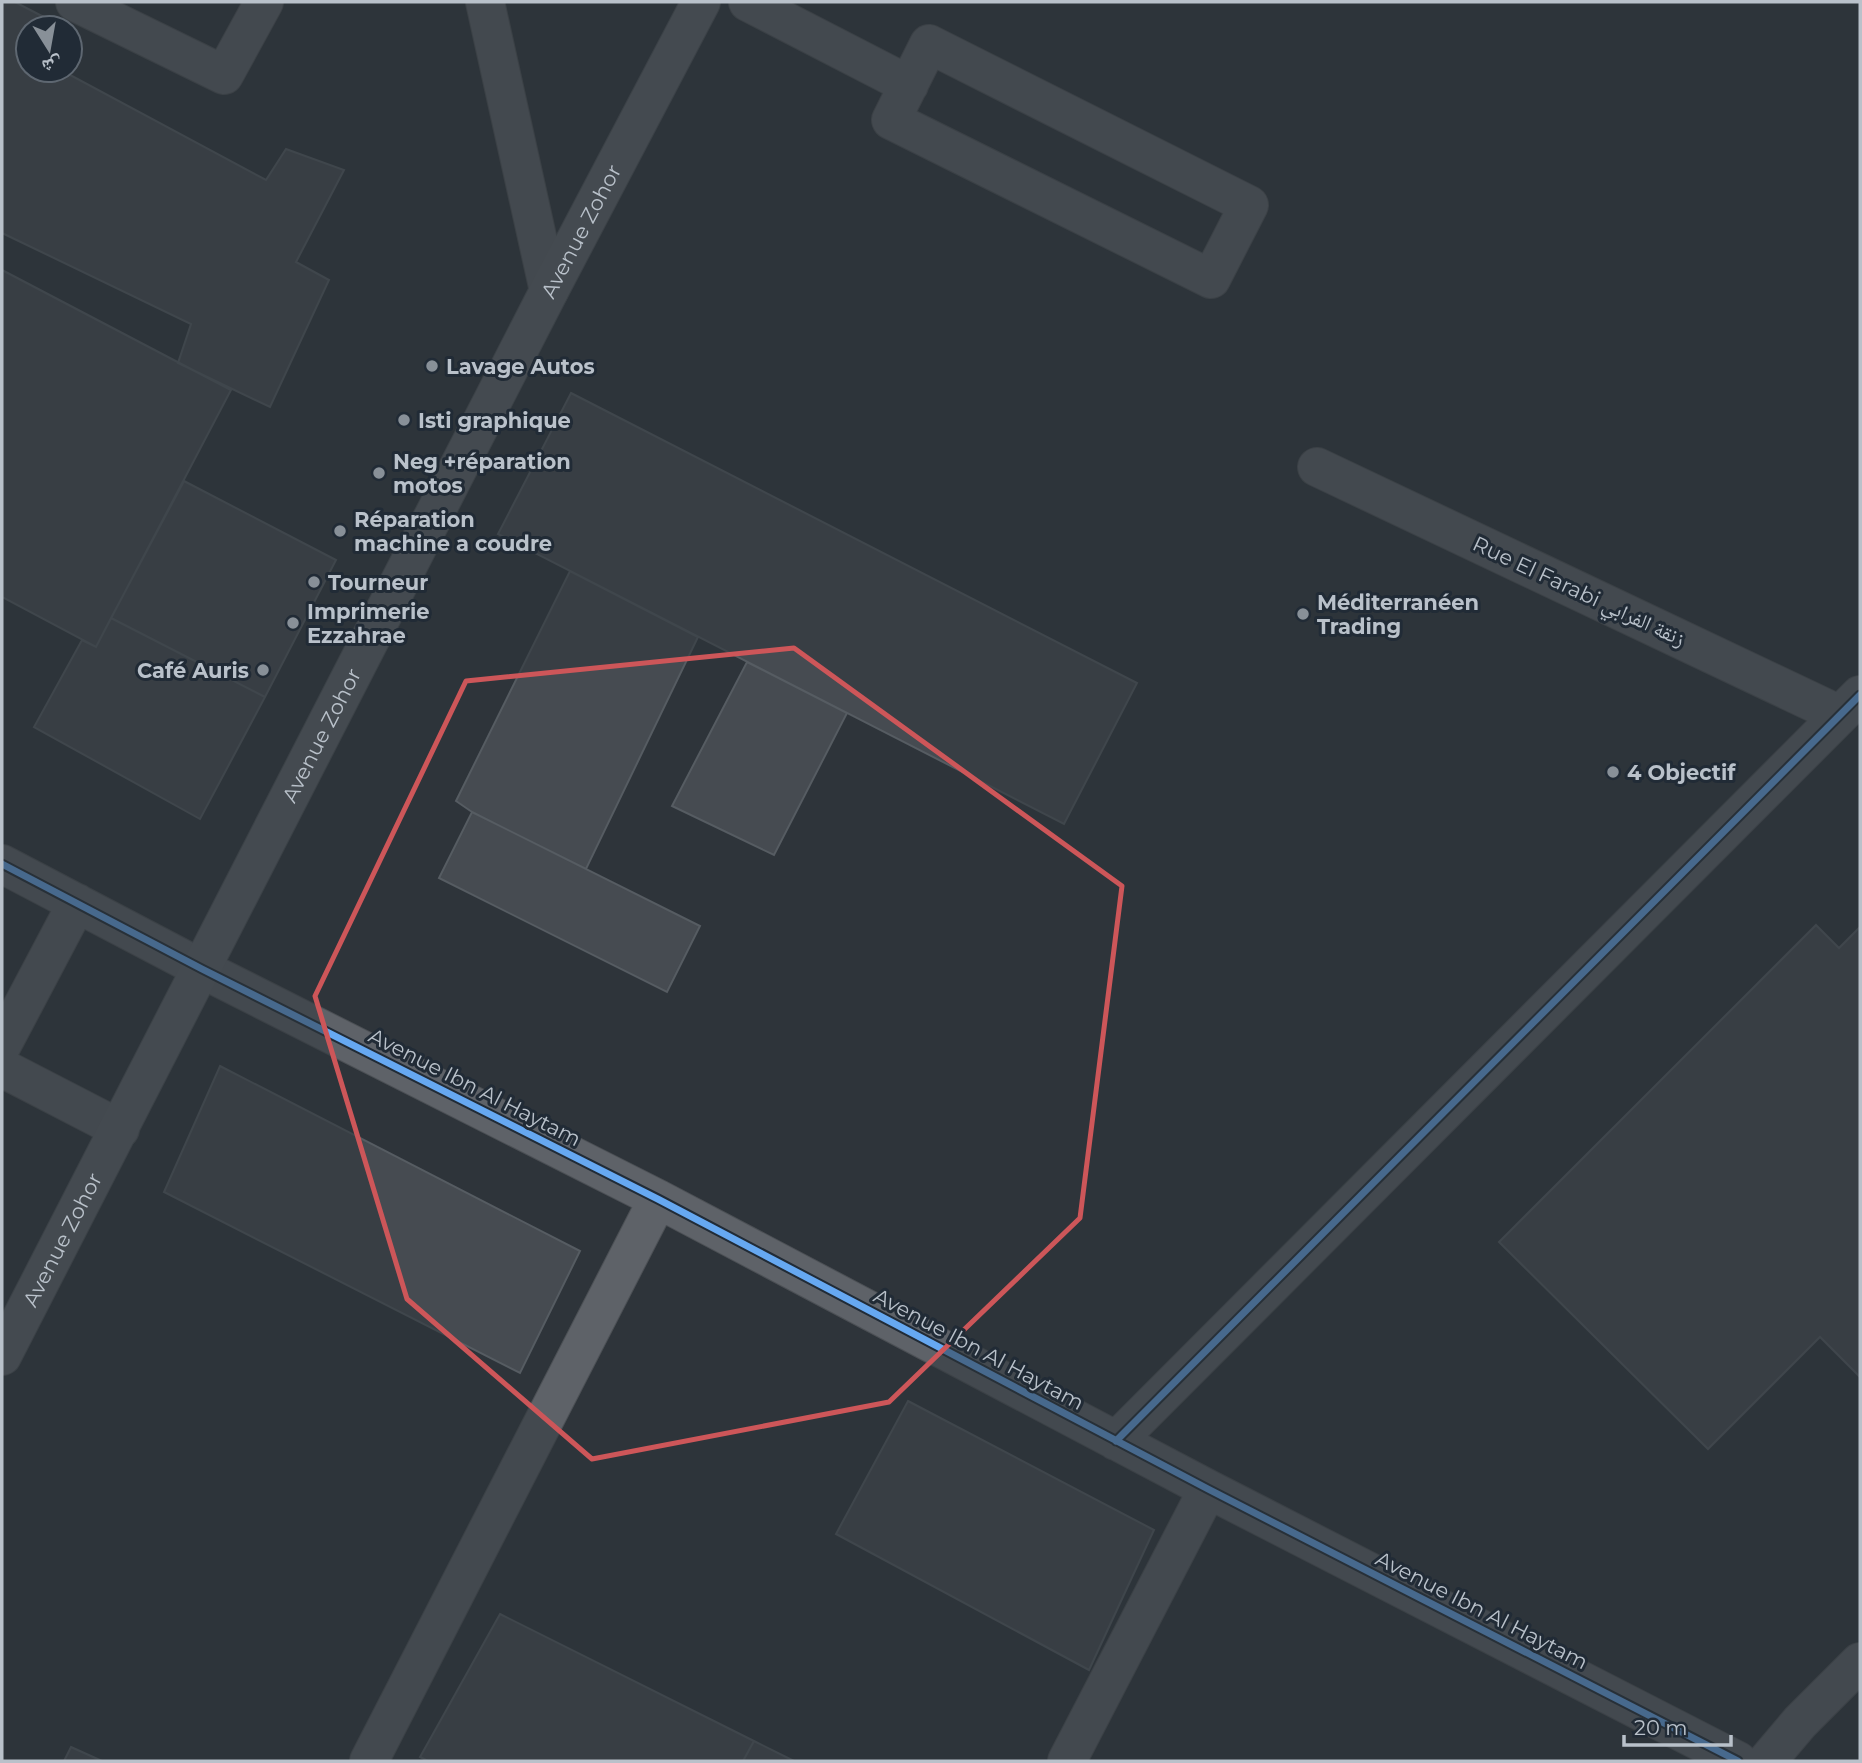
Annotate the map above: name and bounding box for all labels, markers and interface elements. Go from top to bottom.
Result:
north arrow [14,14,84,84]
text: ش [40,52,64,78]
street label: Avenue Zohor [535,160,626,302]
place label: Lavage Autos [446,354,595,379]
marker: Lavage Autos [424,358,440,374]
place label: Isti graphique [418,408,571,433]
marker: Isti graphique [396,412,412,428]
place label: Neg +réparation motos [393,449,571,498]
marker: Neg +réparation motos [371,465,387,481]
place label: Réparation machine a coudre [354,507,552,556]
marker: Réparation machine a coudre [332,523,348,539]
street label: Rue El Farabi زنقة الفرابي [1467,531,1689,655]
place label: Tourneur [328,570,428,595]
marker: Tourneur [306,574,322,590]
place label: Méditerranéen Trading [1317,590,1479,639]
place label: Imprimerie Ezzahrae [307,599,430,648]
marker: Méditerranéen Trading [1295,606,1311,622]
marker: Imprimerie Ezzahrae [285,615,301,631]
place label: Café Auris [137,658,249,683]
marker: Café Auris [255,662,271,678]
street label: Avenue Zohor [276,664,366,806]
place label: 4 Objectif [1627,760,1736,785]
marker: 4 Objectif [1605,764,1621,780]
street label: Avenue Ibn Al Haytam [365,1023,585,1151]
street label: Avenue Zohor [17,1168,107,1311]
street label: Avenue Ibn Al Haytam [870,1283,1088,1415]
street label: Avenue Ibn Al Haytam [1372,1546,1592,1674]
scale bar [1624,1704,1731,1748]
text: 20 m [1634,1715,1688,1740]

